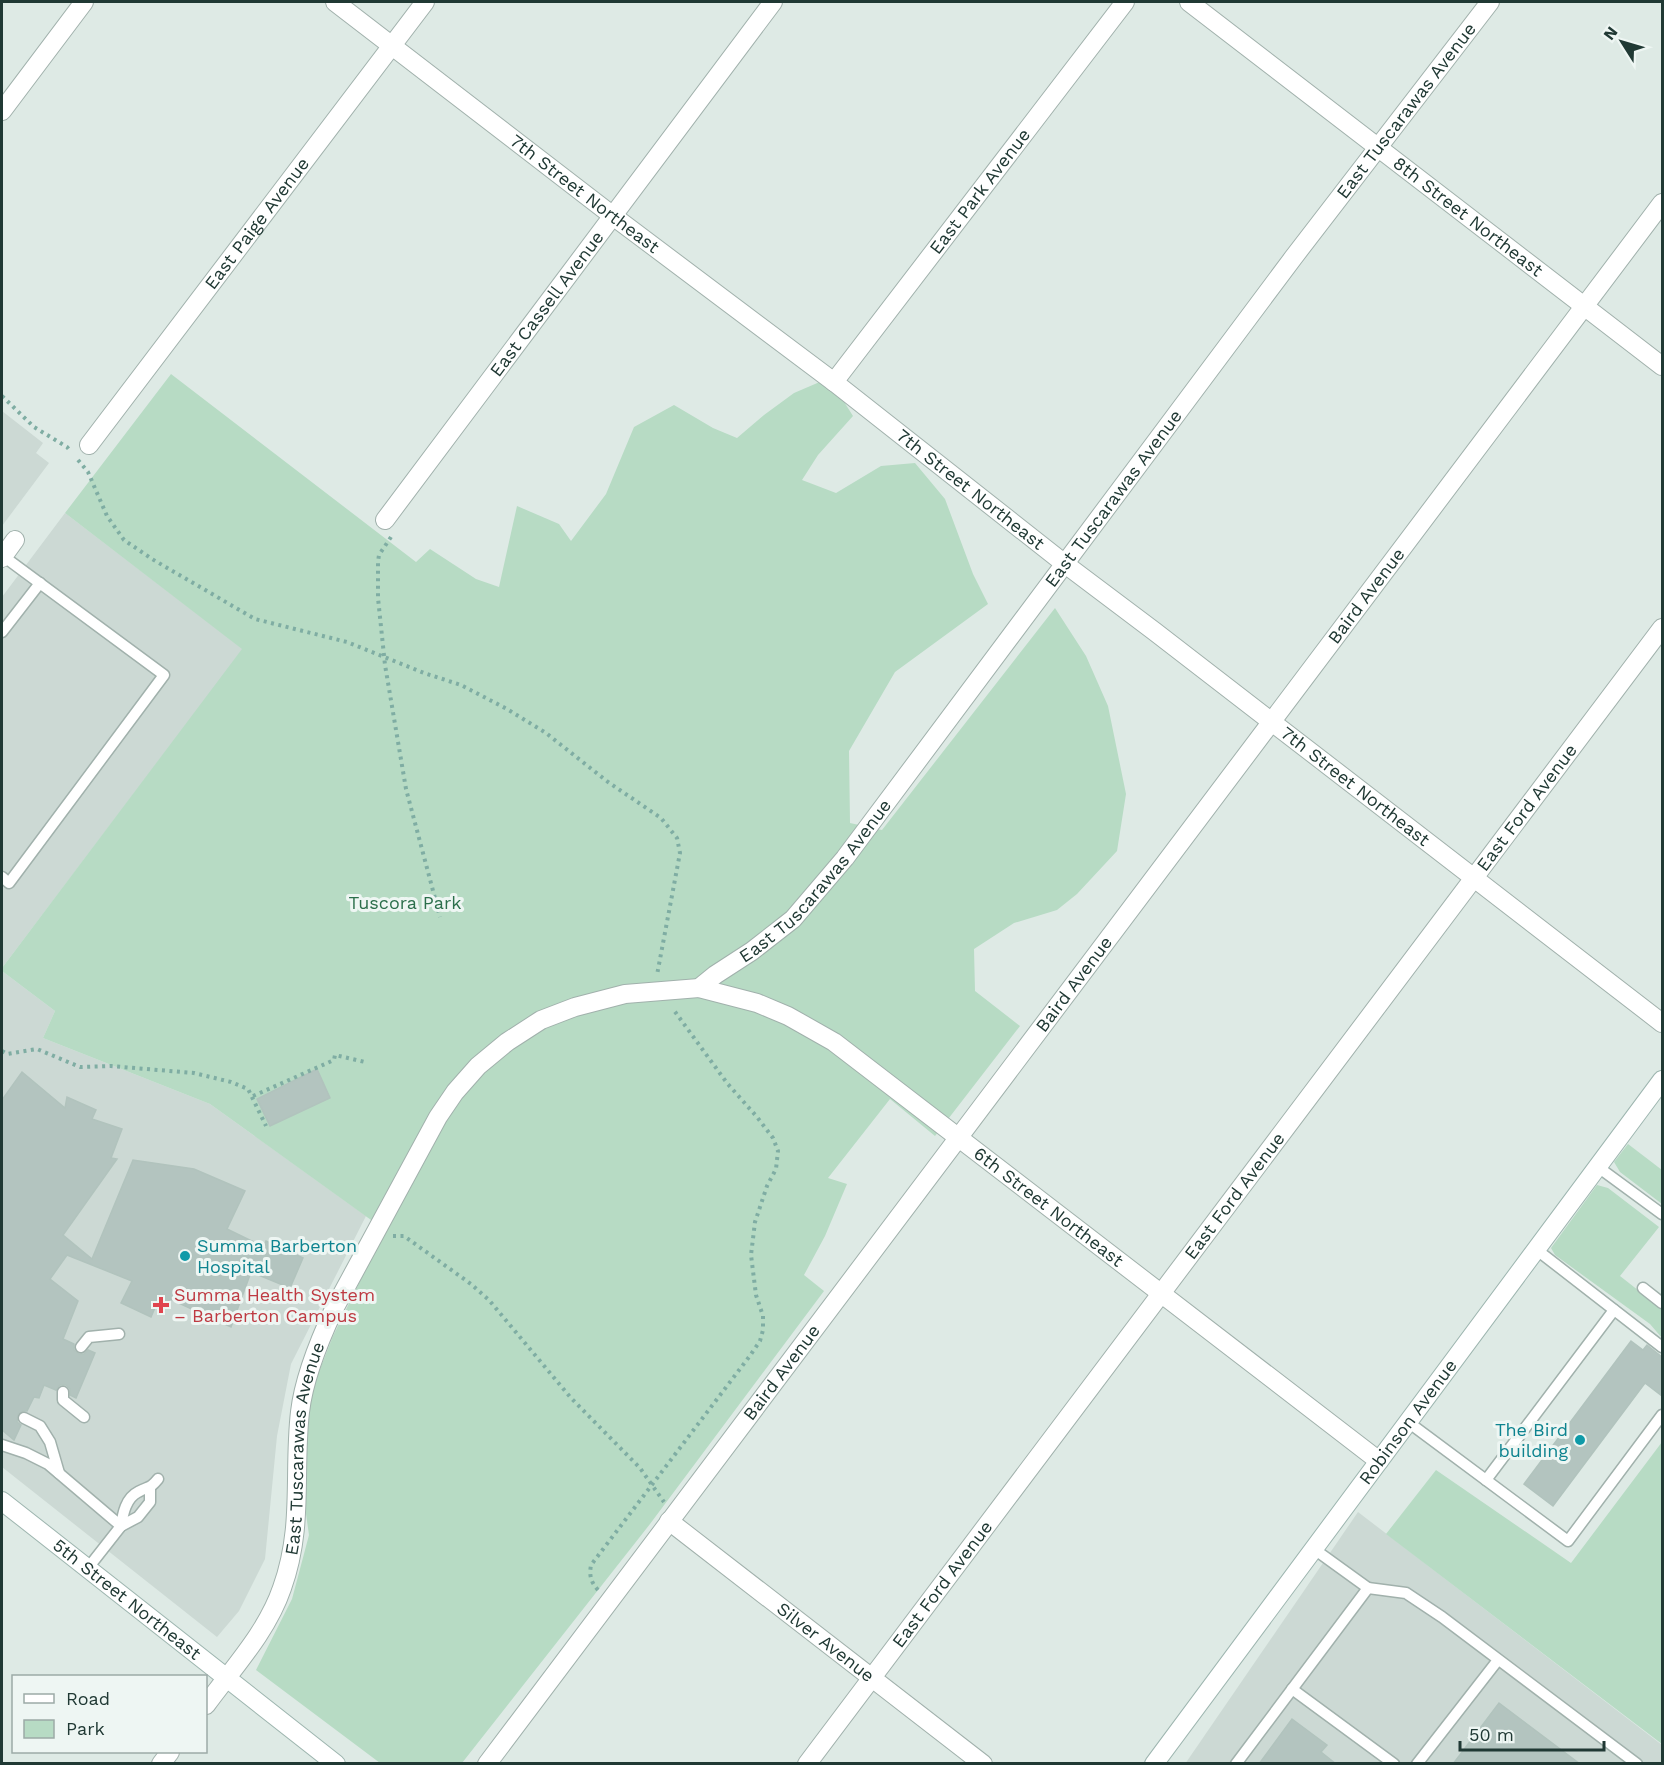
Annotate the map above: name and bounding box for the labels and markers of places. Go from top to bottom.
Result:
place label: Summa Barberton Hospital [197,1235,357,1277]
marker: Summa Barberton Hospital [178,1249,192,1263]
place label: Summa Health System – Barberton Campus [174,1284,375,1326]
marker: Summa Health System – Barberton Campus [152,1296,170,1314]
place label: The Bird building [1495,1419,1568,1461]
marker: The Bird building [1573,1433,1587,1447]

